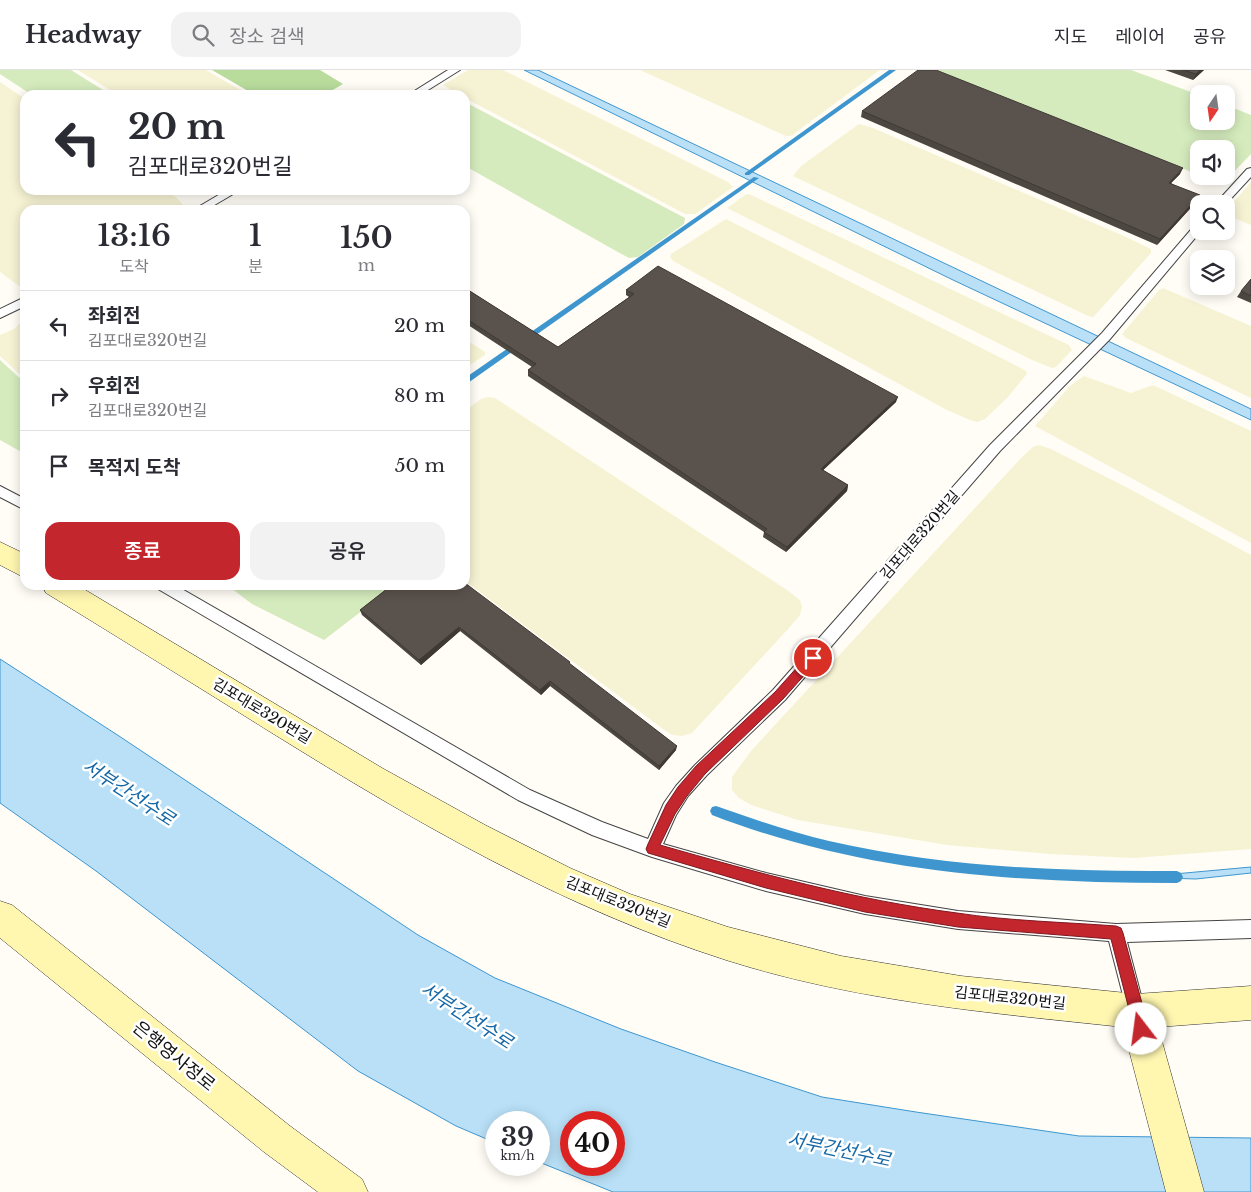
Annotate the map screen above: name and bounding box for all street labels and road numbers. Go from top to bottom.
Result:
street label: 김포대로320번길 [876,486,964,583]
street label: 김포대로320번길 [209,674,315,748]
street label: 김포대로320번길 [563,872,674,931]
street label: 김포대로320번길 [953,982,1067,1013]
street label: 은행영사정로 [128,1016,220,1096]

